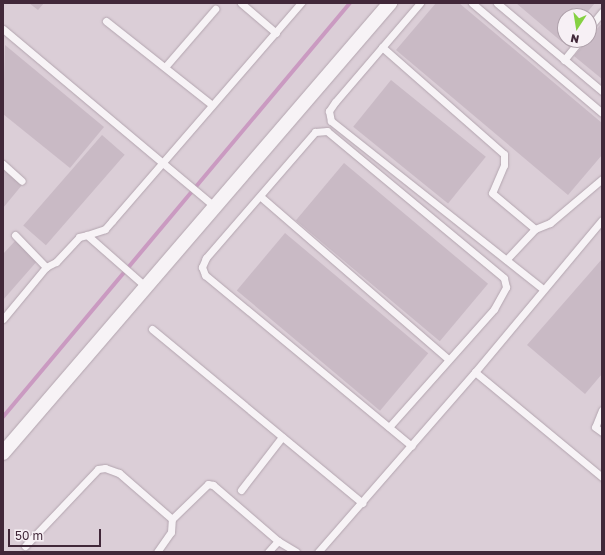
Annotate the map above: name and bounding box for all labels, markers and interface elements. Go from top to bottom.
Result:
north arrow [557,8,597,48]
text: N [569,32,580,46]
scale bar [10,521,103,547]
text: 50 m [15,528,43,543]

